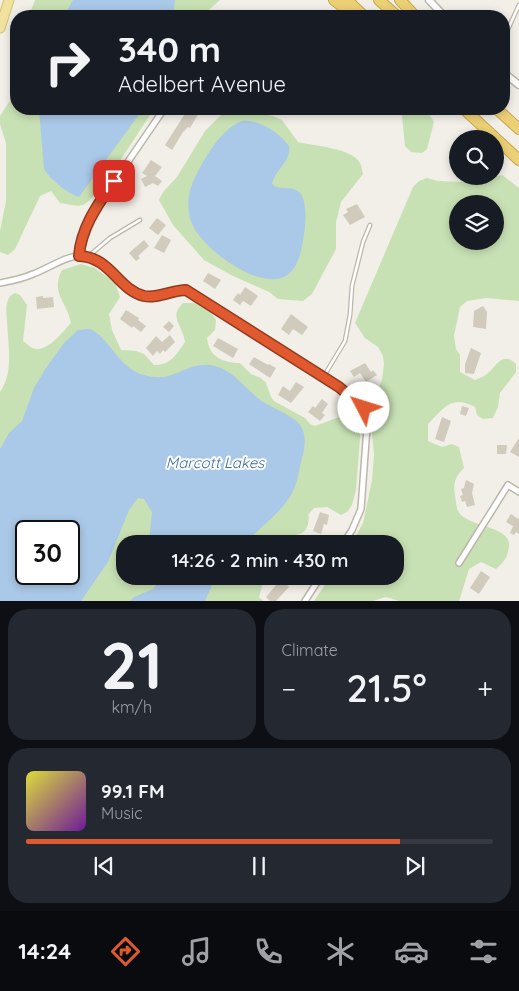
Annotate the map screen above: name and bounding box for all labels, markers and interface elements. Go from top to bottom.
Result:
text: 340 m [118,27,221,71]
icon: right [35,30,100,95]
text: Adelbert Avenue [118,70,286,98]
map controls [449,130,504,250]
button: search [449,130,504,185]
pin [93,160,135,202]
icon: arrive [100,167,128,195]
button: layers [449,195,504,250]
position arrow [337,381,389,433]
water label: Marcott Lakes [166,453,265,472]
speed limit sign: 30 [15,520,80,585]
text: 14:26 · 2 min · 430 m [171,548,349,572]
text: 21 [101,624,163,705]
text: Climate [282,640,338,660]
text: 21.5° [347,664,427,712]
text: − [282,671,296,706]
text: + [477,671,493,706]
text: km/h [111,697,152,717]
text: 99.1 FM [101,779,165,803]
text: Music [101,803,143,823]
icon: previous [90,852,118,880]
icon: pause [245,852,273,880]
icon: next [401,852,429,880]
icon: directions [108,934,143,969]
icon: music [179,934,214,969]
icon: phone [251,934,286,969]
icon: climate [323,934,358,969]
icon: car [394,934,429,969]
icon: filters [466,934,501,969]
text: 14:24 [18,937,71,965]

